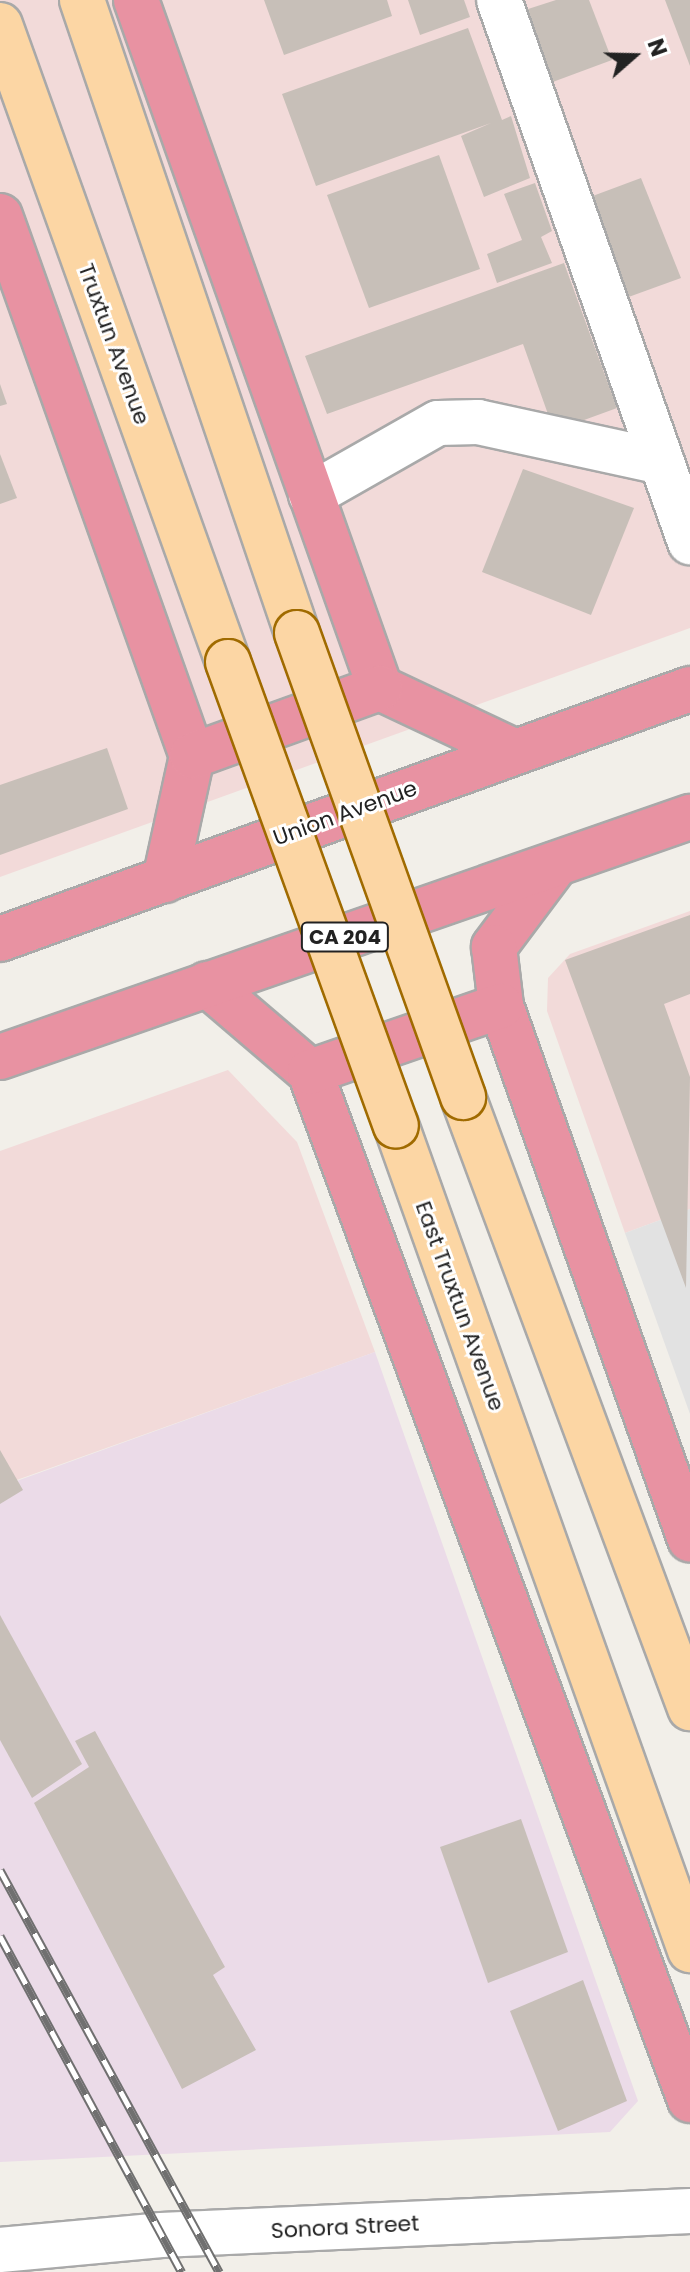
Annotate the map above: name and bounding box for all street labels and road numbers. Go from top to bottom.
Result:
street label: Truxtun Avenue [73,260,155,428]
street label: Union Avenue [270,775,420,851]
road number: CA 204 [299,921,391,953]
street label: East Truxtun Avenue [410,1198,510,1414]
street label: Sonora Street [270,2210,420,2244]

